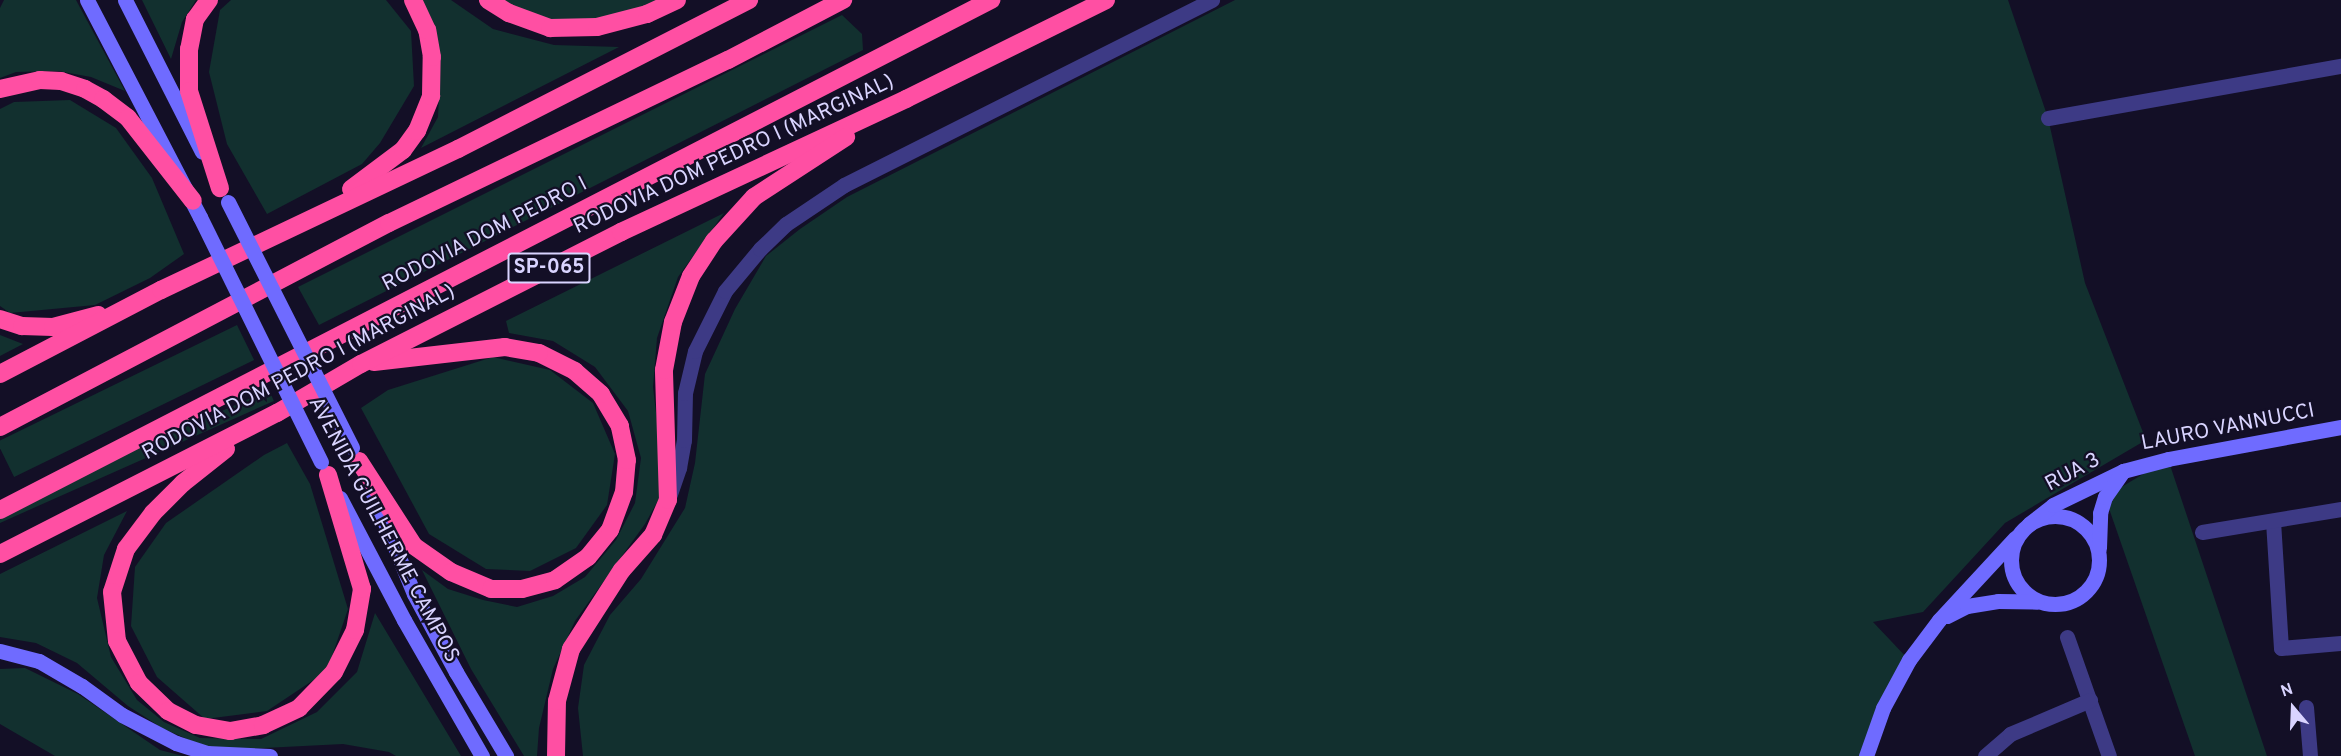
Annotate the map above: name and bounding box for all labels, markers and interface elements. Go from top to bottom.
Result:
street label: RODOVIA DOM PEDRO I (MARGINAL) [569,69,899,241]
street label: RODOVIA DOM PEDRO I [378,172,592,298]
road number: SP-065 [507,251,591,285]
street label: RODOVIA DOM PEDRO I (MARGINAL) [138,279,460,467]
street label: AVENIDA GUILHERME CAMPOS [302,392,464,668]
street label: LAURO VANNUCCI [2139,399,2317,457]
street label: RUA 3 [2041,448,2105,498]
north arrow [2263,678,2323,738]
text: N [2278,680,2296,702]

